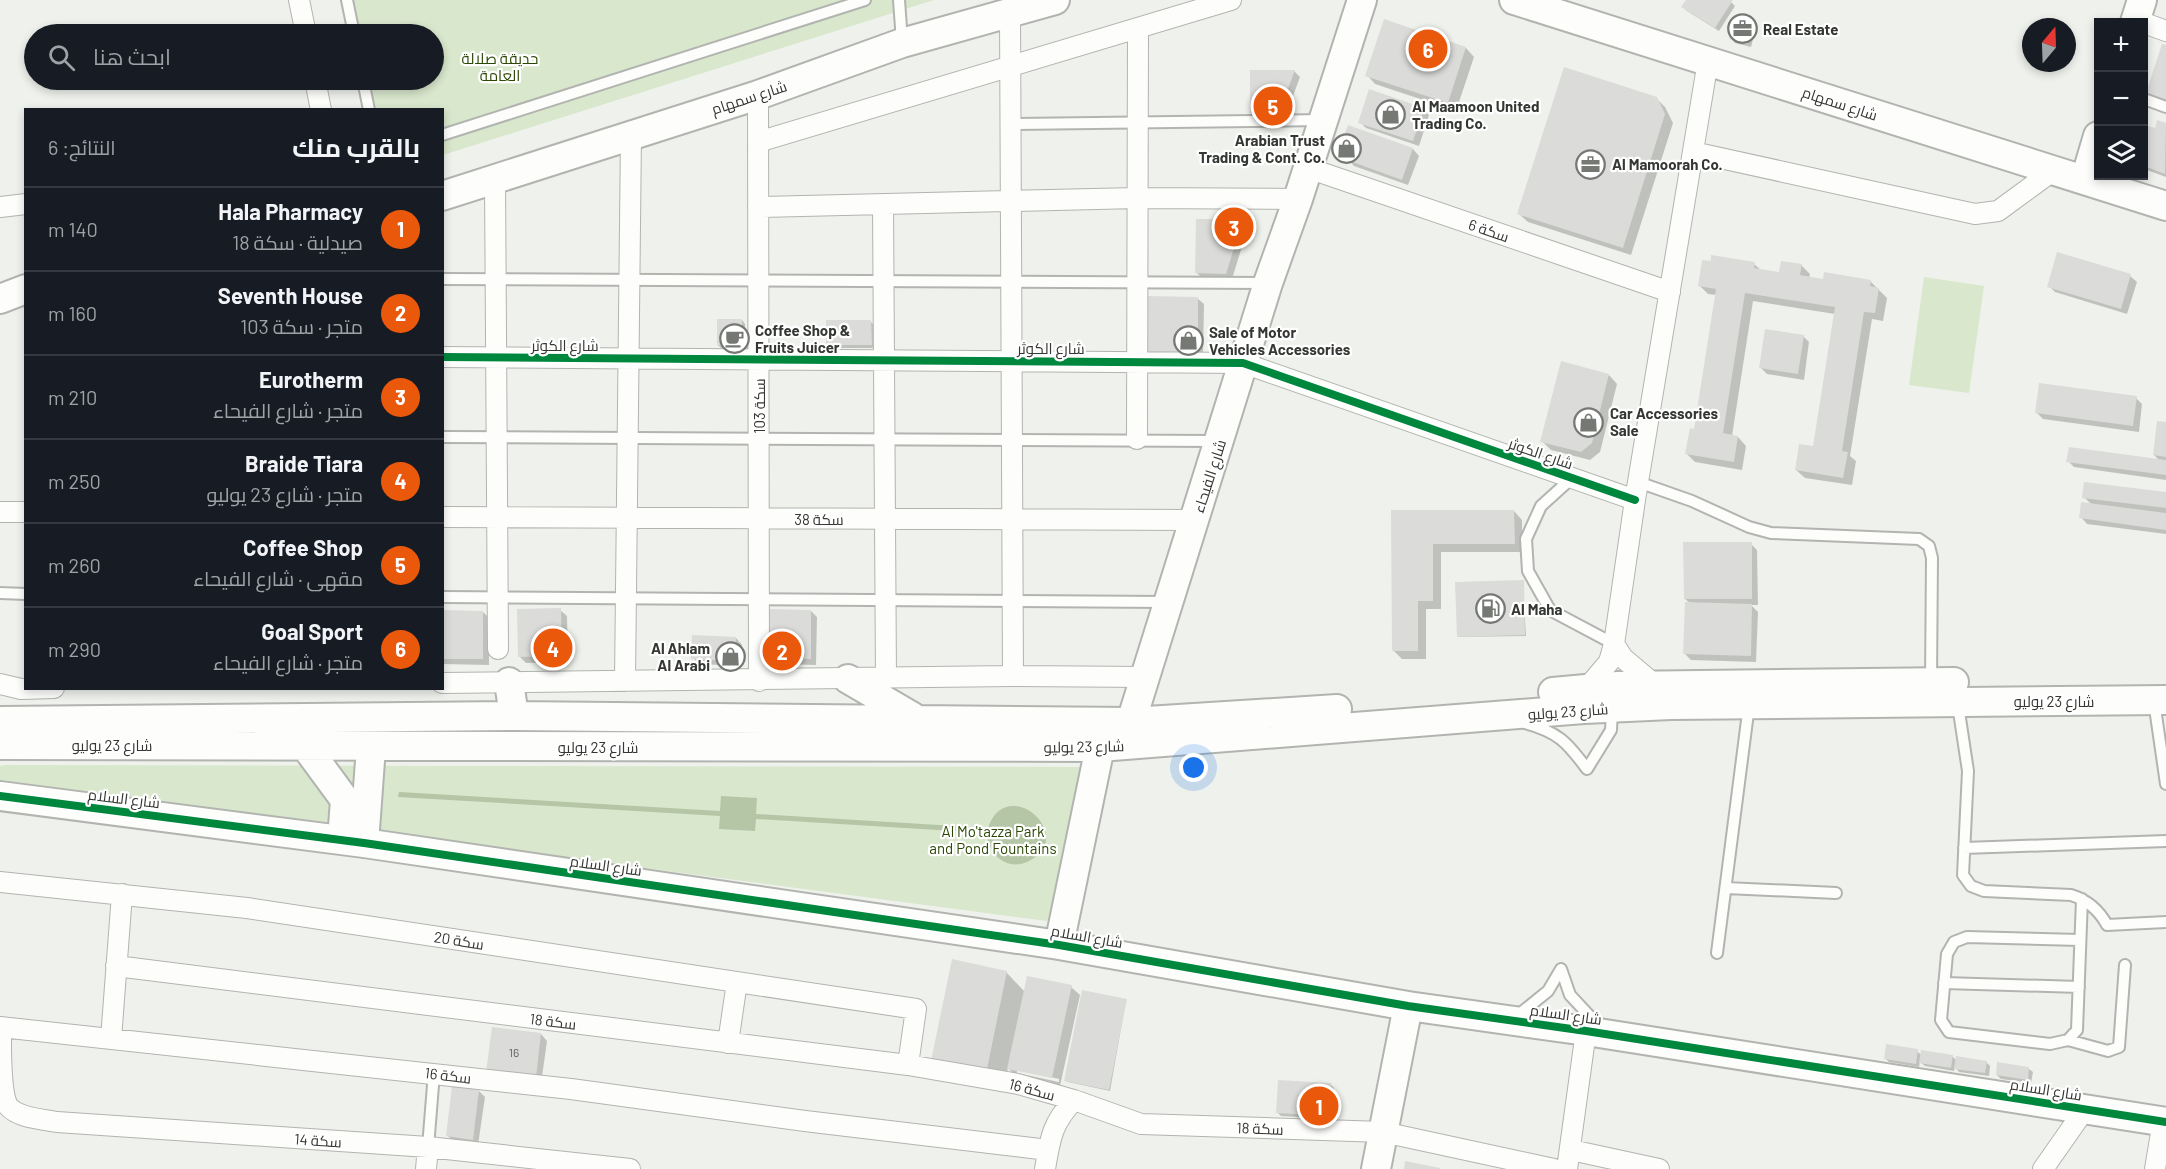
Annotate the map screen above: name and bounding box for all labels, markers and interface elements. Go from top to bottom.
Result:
office icon: Real Estate [1726,13,1758,45]
north arrow [2022,18,2076,72]
map controls [2094,18,2148,180]
button: + [2094,18,2148,72]
place label: Real Estate [1763,20,1838,38]
search box [24,24,444,90]
pin: 6 [1408,26,1448,72]
icon: search [45,41,78,74]
text: ابحث هنا [93,43,171,69]
park label: حديقة صلالة العامة [462,49,538,84]
button: − [2094,72,2148,126]
street label: شارع سمهام [709,76,790,121]
street label: شارع سمهام [1799,82,1880,127]
pin: 5 [1254,84,1292,128]
place label: Al Maamoon United Trading Co. [1412,97,1539,132]
shop icon: Al Maamoon United Trading Co. [1375,99,1407,131]
button: layers [2094,126,2148,180]
text: بالقرب منك [292,131,420,162]
place label: Arabian Trust Trading & Cont. Co. [1198,131,1325,166]
shop icon: Arabian Trust Trading & Cont. Co. [1330,133,1362,165]
text: النتائج: 6 [48,135,116,159]
office icon: Al Mamoorah Co. [1575,148,1607,180]
place label: Al Mamoorah Co. [1612,155,1723,173]
text: Hala Pharmacy [218,198,363,224]
pin: 3 [1214,204,1254,250]
street label: سكة 6 [1466,215,1512,245]
text: 140 m [48,217,98,241]
text: 1 [397,217,404,241]
text: صيدلية · سكة 18 [232,230,363,254]
text: Seventh House [218,282,363,308]
text: 160 m [48,301,97,325]
text: 2 [395,301,406,325]
text: متجر · سكة 103 [240,314,363,338]
place label: Coffee Shop & Fruits Juicer [755,321,850,356]
cafe icon: Coffee Shop & Fruits Juicer [718,323,750,355]
place label: Sale of Motor Vehicles Accessories [1209,323,1351,358]
shop icon: Sale of Motor Vehicles Accessories [1172,325,1204,357]
street label: شارع الكوثر [530,336,599,357]
street label: شارع الكوثر [1016,339,1085,360]
text: Eurotherm [259,366,363,392]
street label: سكة 103 [750,378,768,434]
text: 210 m [48,385,97,409]
text: 3 [395,385,406,409]
text: متجر · شارع الفيحاء [213,398,363,422]
place label: Car Accessories Sale [1610,404,1719,439]
shop icon: Car Accessories Sale [1573,406,1605,438]
street label: شارع الكوثر [1504,433,1576,475]
street label: شارع الفيحاء [1189,437,1232,516]
text: Braide Tiara [245,450,363,476]
text: 250 m [48,469,101,493]
text: 4 [394,469,407,493]
text: متجر · شارع 23 يوليو [207,482,363,506]
street label: سكة 38 [794,510,844,528]
text: Coffee Shop [243,534,363,560]
text: 260 m [48,553,101,577]
text: 5 [395,553,406,577]
text: مقهى · شارع الفيحاء [193,566,363,590]
fuel station icon: Al Maha [1474,593,1506,625]
place label: Al Maha [1511,600,1563,618]
text: Goal Sport [261,618,363,644]
pin: 4 [534,626,572,670]
pin: 2 [762,628,802,674]
text: 290 m [48,637,101,661]
text: 6 [395,637,406,661]
place label: Al Ahlam Al Arabi [651,639,710,674]
shop icon: Al Ahlam Al Arabi [715,641,747,673]
text: متجر · شارع الفيحاء [213,650,363,674]
street label: شارع 23 يوليو [2014,692,2094,713]
street label: شارع 23 يوليو [1527,699,1609,726]
street label: شارع 23 يوليو [72,736,152,757]
street label: شارع 23 يوليو [1044,736,1125,759]
street label: شارع 23 يوليو [558,738,638,759]
your location [1179,753,1208,782]
street label: شارع السلام [87,785,161,814]
park label: Al Mo'tazza Park and Pond Fountains [929,822,1057,857]
street label: شارع السلام [568,851,643,882]
street label: شارع السلام [1049,921,1124,954]
street label: سكة 20 [433,927,485,953]
street label: شارع السلام [1528,1000,1603,1031]
street label: سكة 18 [529,1009,577,1033]
house number: 16 [509,1045,519,1059]
street label: سكة 16 [424,1063,472,1087]
street label: سكة 16 [1007,1074,1057,1104]
street label: شارع السلام [2008,1074,2083,1107]
pin: 1 [1300,1084,1338,1128]
street label: سكة 18 [1236,1118,1284,1138]
street label: سكة 14 [294,1129,342,1151]

